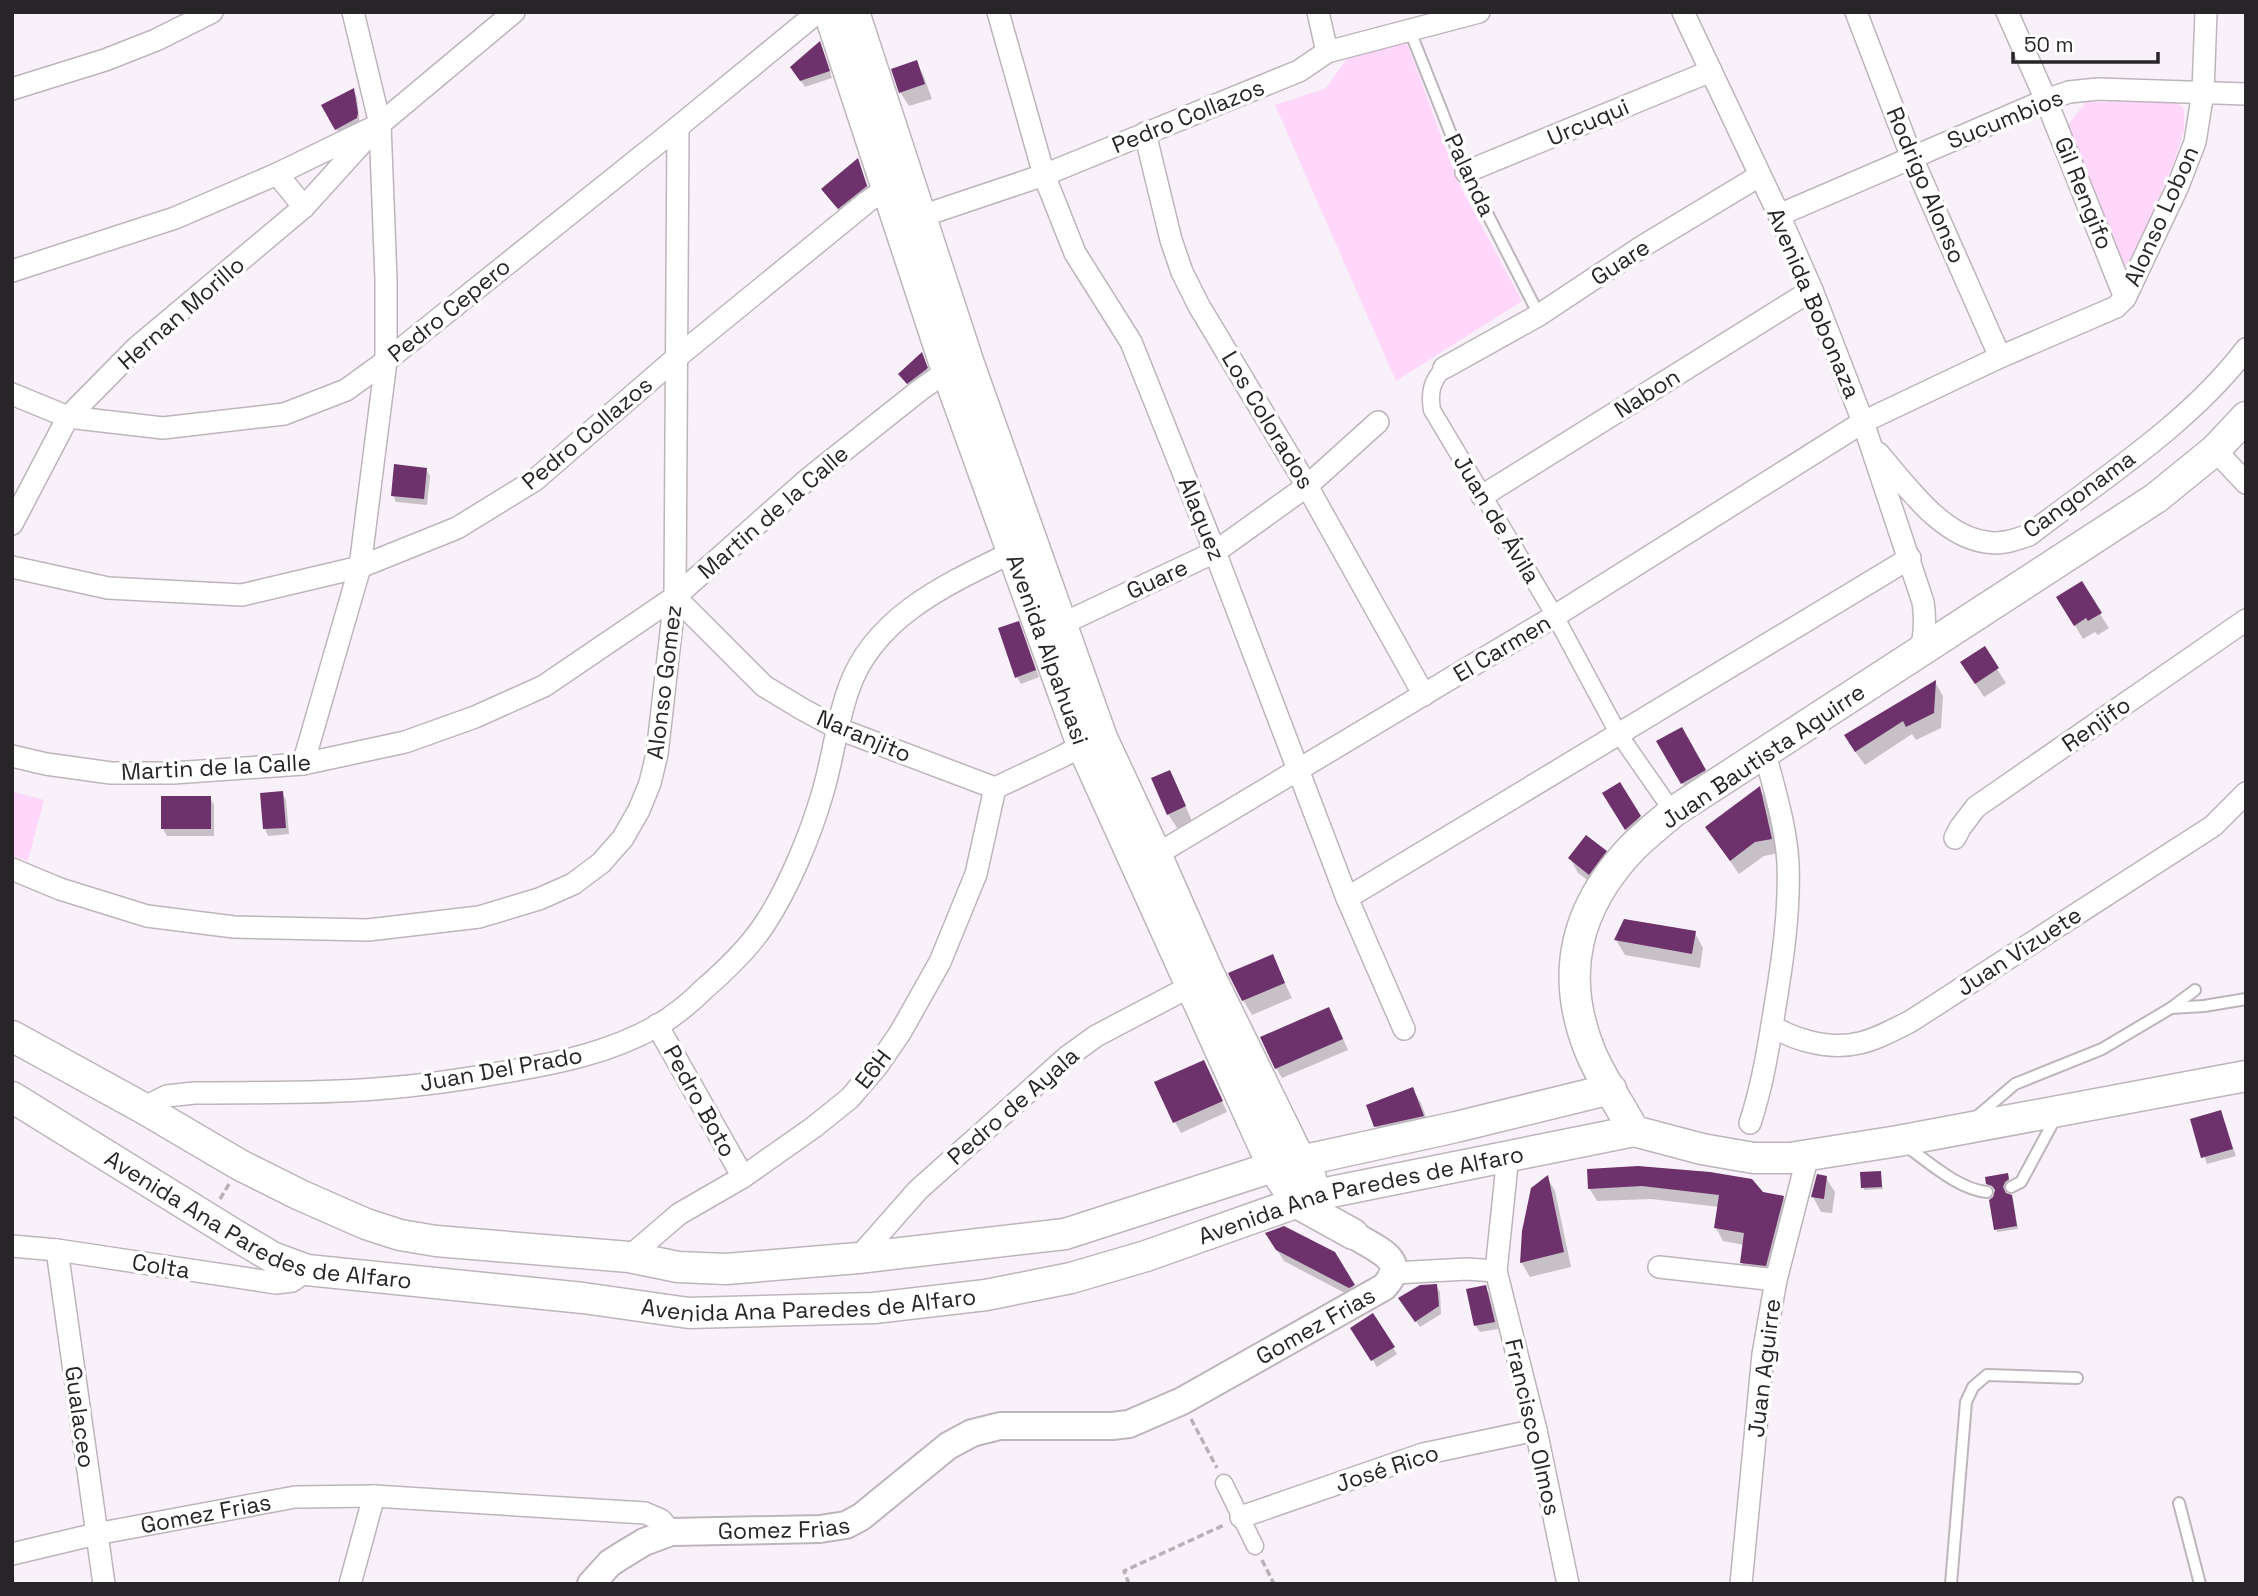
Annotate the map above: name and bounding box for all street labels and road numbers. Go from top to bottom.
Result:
street label: Pedro Collazos [1107,72,1269,160]
street label: Sucumbios [1943,82,2067,156]
street label: Urcuqui [1543,91,1633,153]
street label: Rodrigo Alonso [1880,102,1972,268]
street label: Palanda [1438,129,1502,221]
street label: Gil Rengifo [2048,132,2120,254]
street label: Alonso Lobon [2117,141,2205,291]
street label: Avenida Bobonaza [1760,203,1868,403]
street label: Guare [1585,232,1655,292]
street label: Hernan Morillo [111,250,251,376]
street label: Pedro Cepero [381,251,517,369]
street label: Los Colorados [1215,345,1321,495]
street label: Nabon [1609,361,1685,425]
street label: Pedro Collazos [515,370,659,496]
street label: Martin de la Calle [691,438,855,586]
street label: Cangonama [2017,443,2141,545]
street label: Juan de Ávila [1447,449,1547,589]
street label: Alaquez [1172,473,1232,565]
street label: Avenida Alpahuasi [999,550,1096,749]
street label: Guare [1121,552,1193,606]
street label: Alonso Gomez [640,603,688,761]
street label: El Carmen [1448,607,1556,689]
street label: Juan Bautista Aguirre [1655,677,1871,835]
street label: Renjifo [2056,690,2136,758]
street label: Naranjito [812,703,916,769]
street label: Martin de la Calle [120,747,312,787]
street label: Juan Vizuete [1951,899,2087,1003]
street label: Juan Del Prado [417,1040,585,1098]
street label: Pedro Boto [657,1040,743,1162]
street label: Pedro de Ayala [941,1041,1085,1171]
street label: E6H [848,1043,898,1095]
street label: Avenida Ana Paredes de Alfaro [1194,1139,1526,1251]
street label: Avenida Ana Paredes de Alfaro [99,1143,413,1296]
street label: Colta [130,1247,192,1285]
street label: Gomez Frias [1250,1280,1380,1371]
street label: Avenida Ana Paredes de Alfaro [639,1281,978,1329]
street label: Juan Aguirre [1741,1297,1787,1439]
street label: Francisco Olmos [1498,1336,1568,1518]
street label: Gualaceo [58,1364,102,1470]
street label: José Rico [1331,1437,1443,1499]
street label: Gomez Frias [138,1487,274,1540]
street label: Gomez Frias [717,1510,852,1546]

